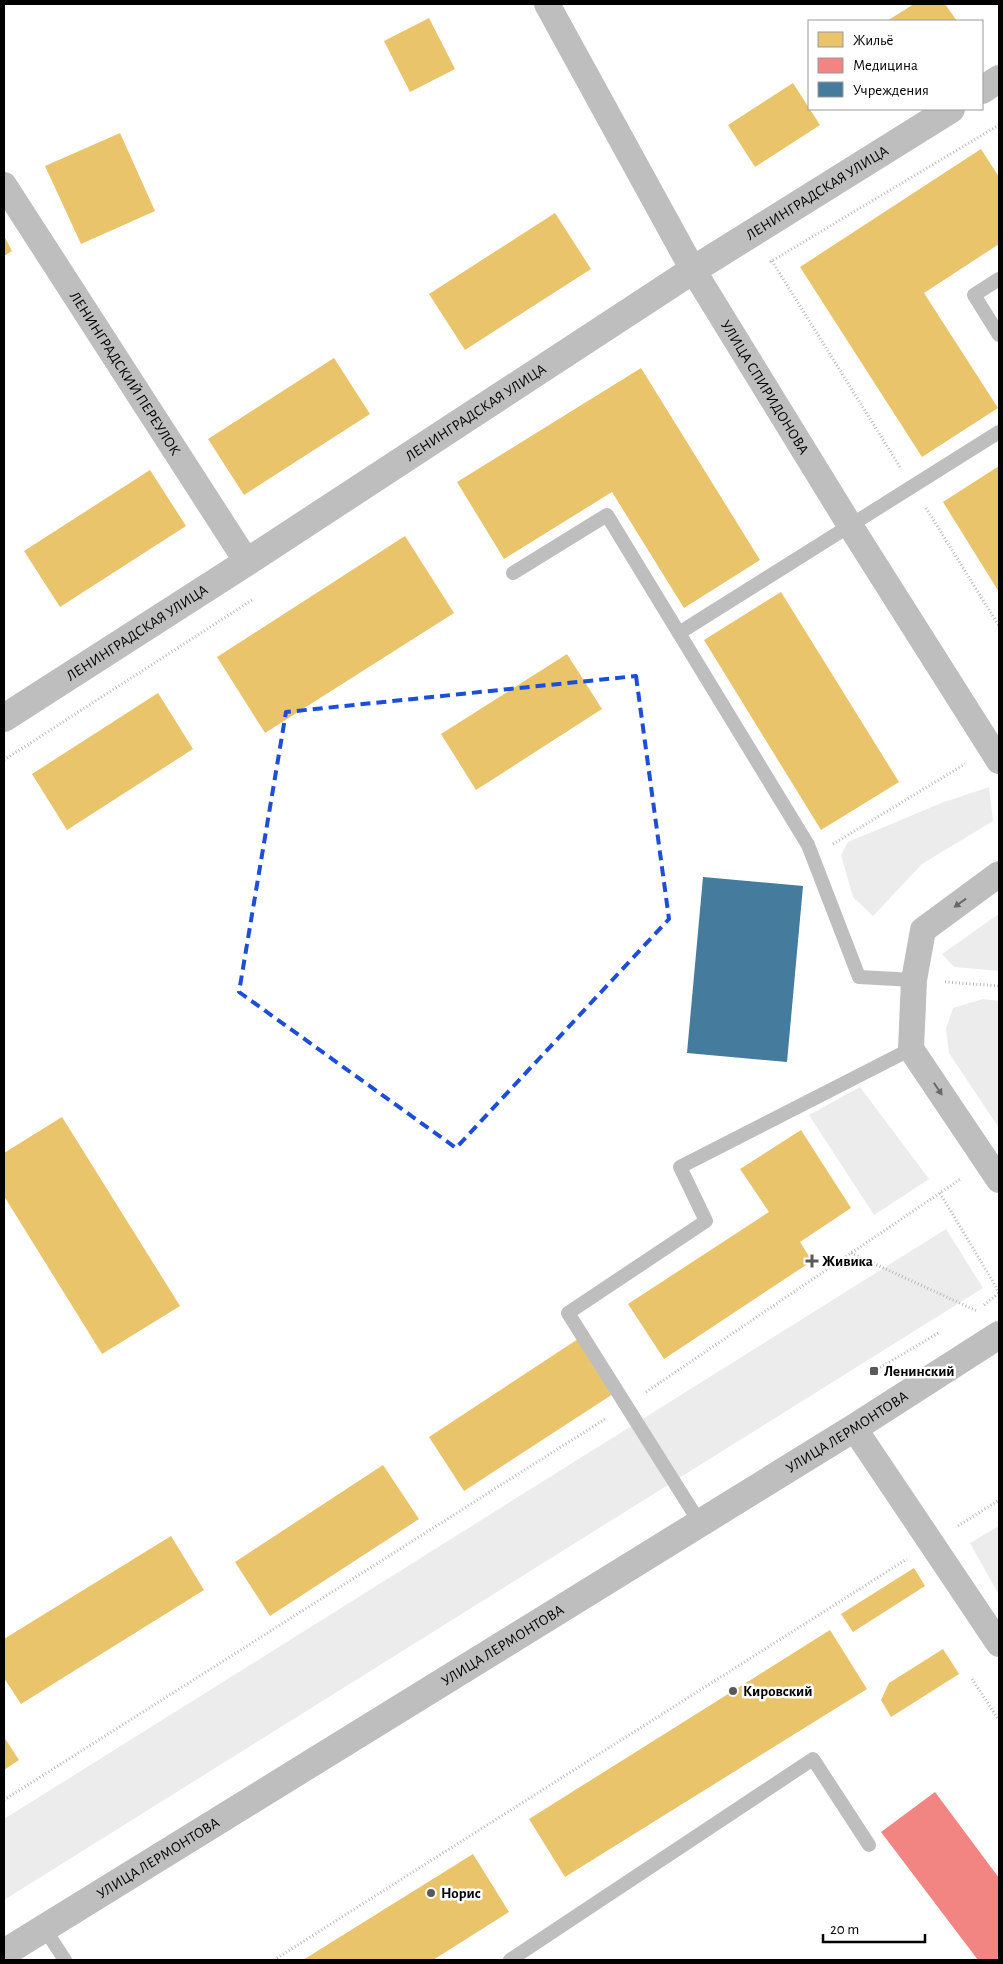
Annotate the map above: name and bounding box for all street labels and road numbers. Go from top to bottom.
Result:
street label: ЛЕНИНГРАДСКАЯ УЛИЦА [743,143,891,243]
street label: ЛЕНИНГРАДСКИЙ ПЕРЕУЛОК [67,289,184,458]
street label: УЛИЦА СПИРИДОНОВА [718,317,812,457]
street label: ЛЕНИНГРАДСКАЯ УЛИЦА [403,361,549,464]
street label: ЛЕНИНГРАДСКАЯ УЛИЦА [64,582,210,683]
street label: УЛИЦА ЛЕРМОНТОВА [783,1388,911,1476]
street label: УЛИЦА ЛЕРМОНТОВА [439,1602,567,1688]
street label: УЛИЦА ЛЕРМОНТОВА [94,1814,222,1901]

